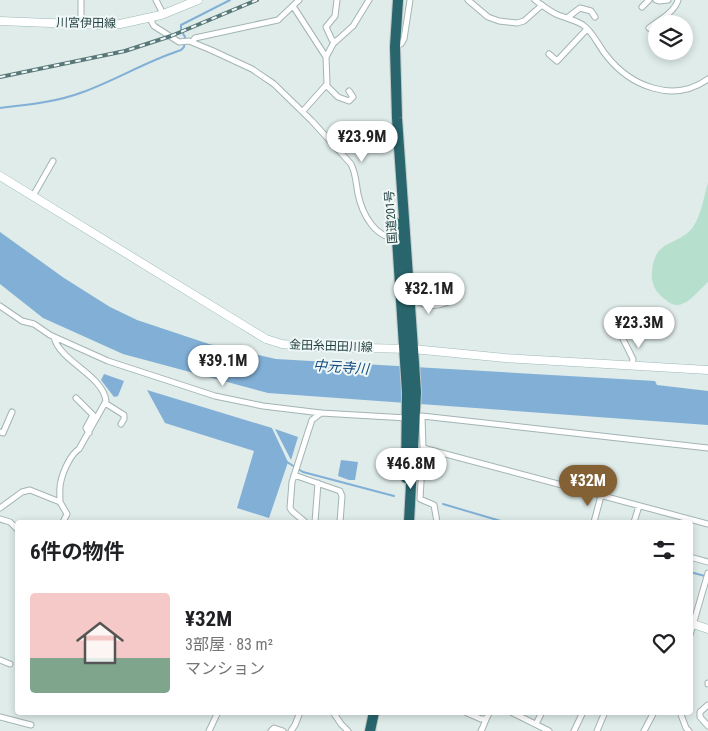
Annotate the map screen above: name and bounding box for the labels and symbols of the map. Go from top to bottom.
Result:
street label: 川宮伊田線 [56,15,116,31]
pin: ¥23.9M [321,120,403,163]
street label: 国道201号 [382,190,400,244]
pin: ¥32.1M [388,272,470,315]
pin: ¥23.3M [598,306,680,349]
street label: 金田糸田田川線 [289,338,373,354]
pin: ¥39.1M [182,344,264,387]
water label: 中元寺川 [313,357,371,377]
pin: ¥46.8M [370,448,452,490]
pin: ¥32M [558,464,618,507]

